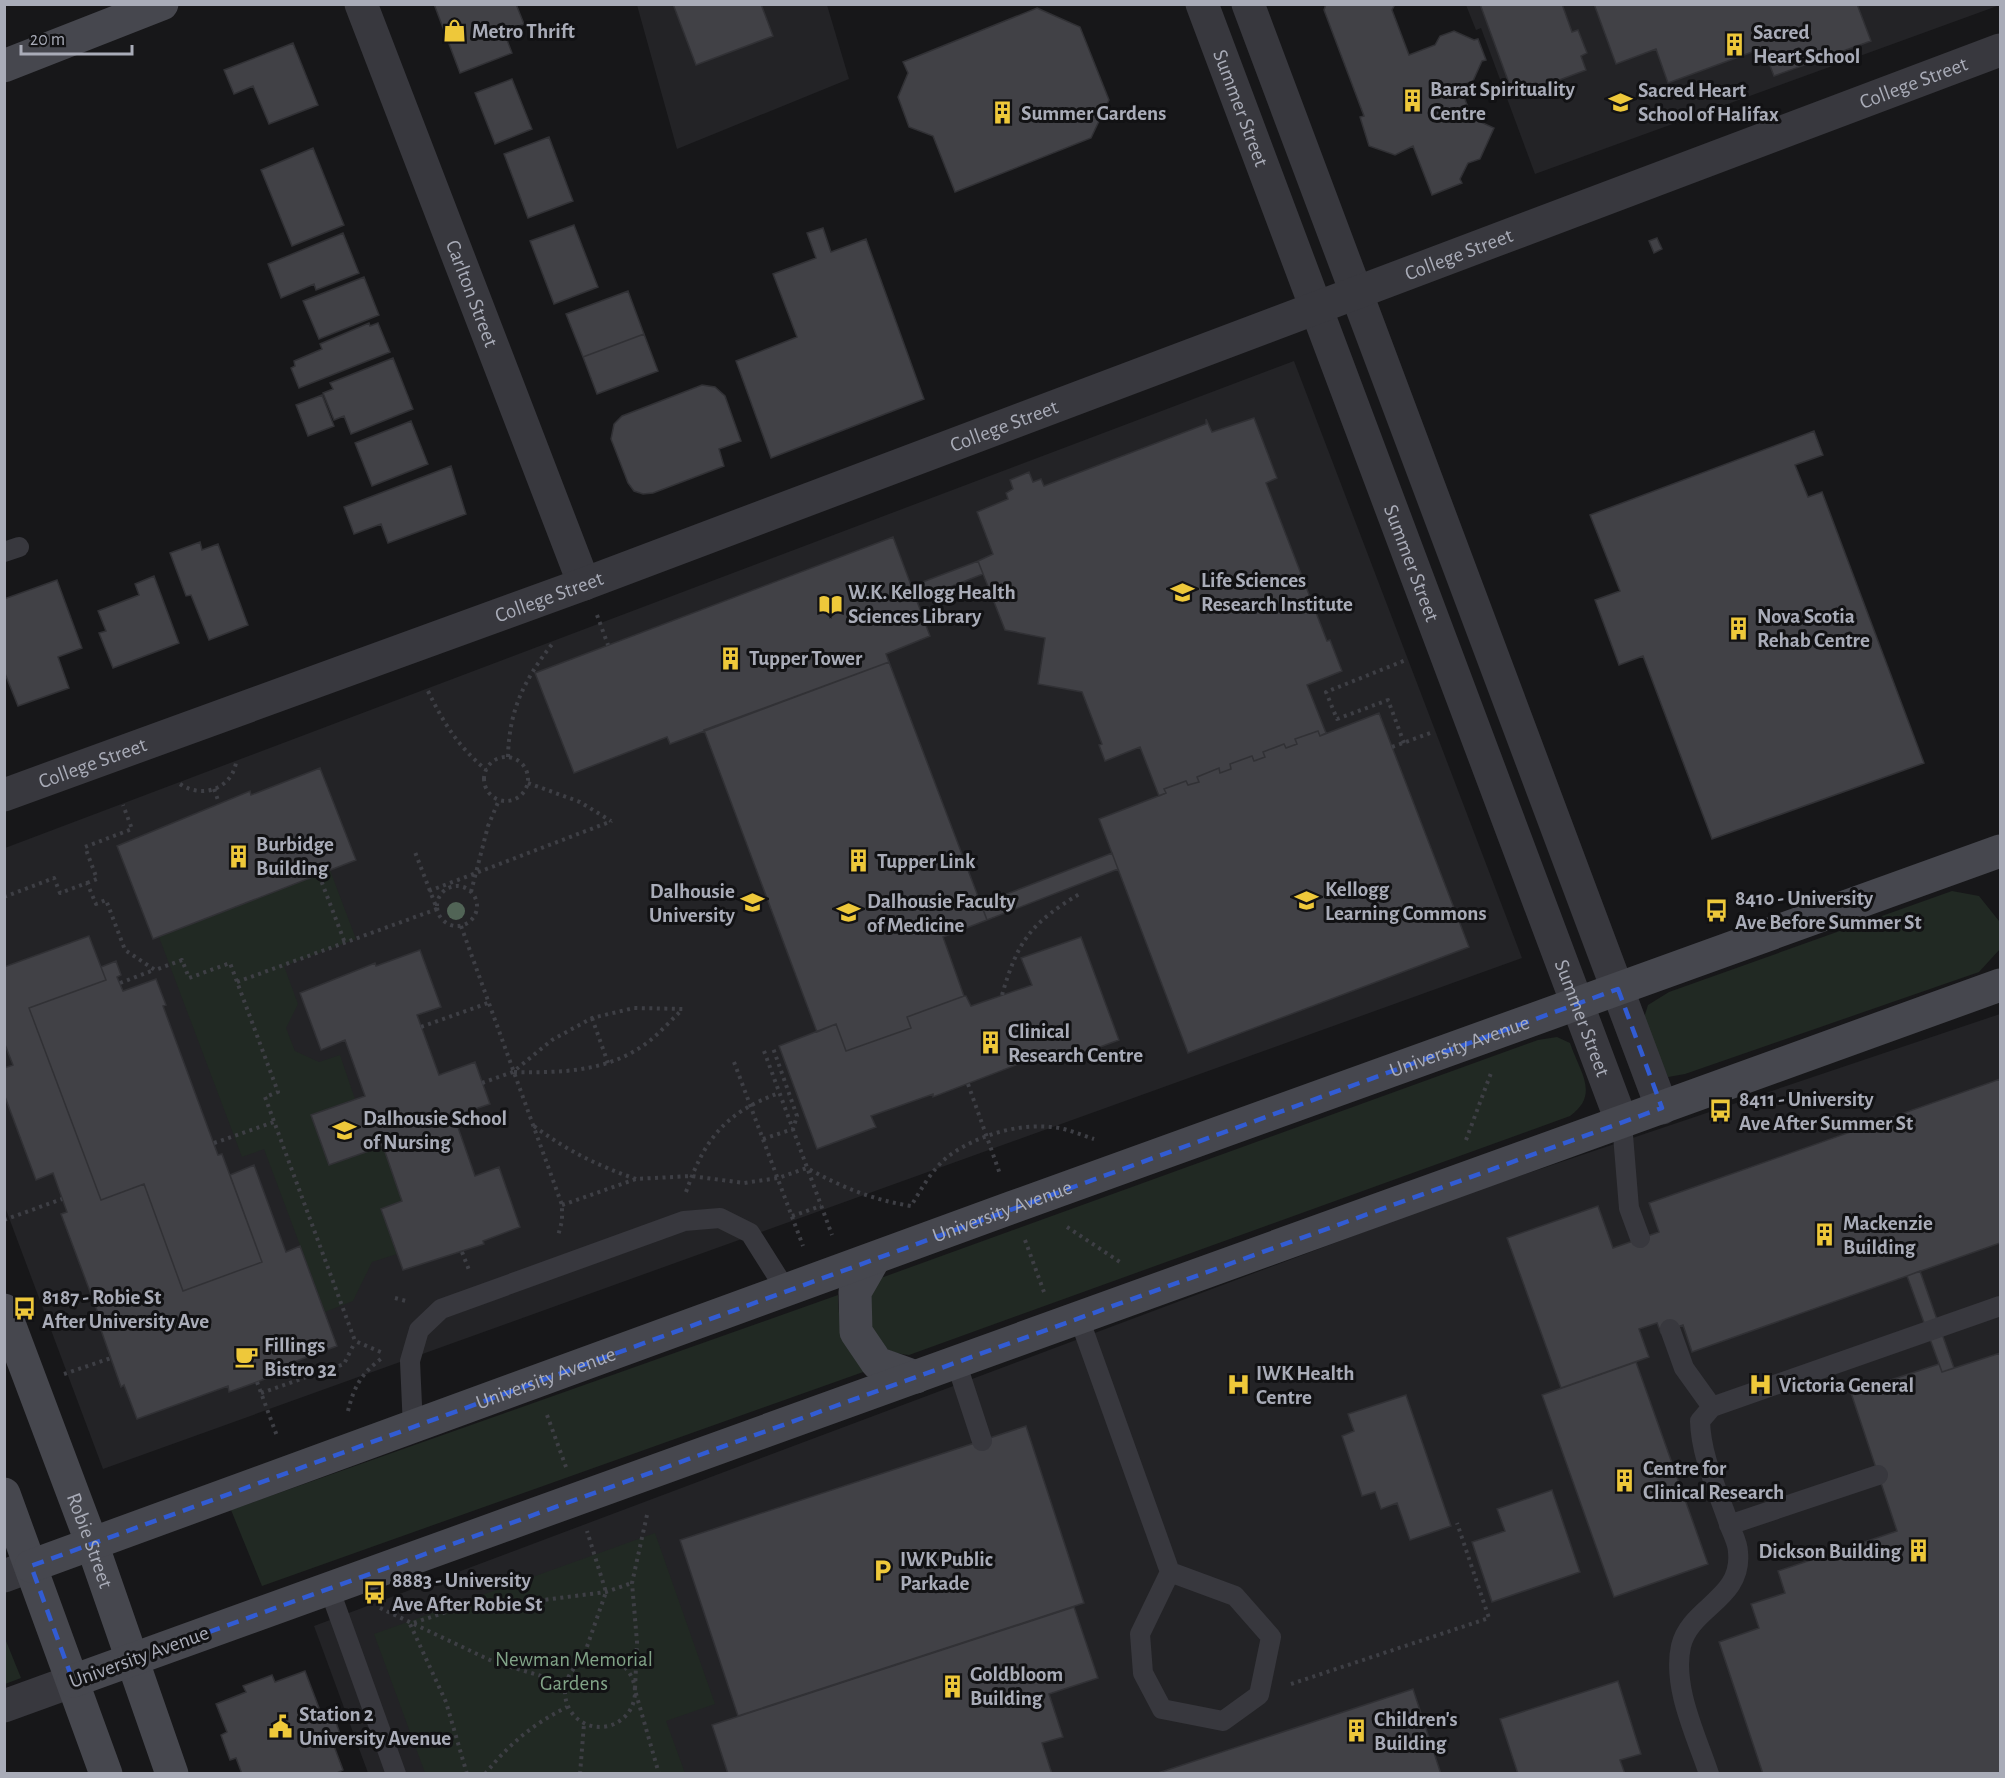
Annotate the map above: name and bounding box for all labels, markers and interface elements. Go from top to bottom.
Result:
scale bar [21,18,132,56]
shop icon: Metro Thrift [441,18,467,44]
place label: Metro Thrift [472,21,575,42]
place label: Sacred Heart School [1753,22,1860,67]
text: 20 m [30,31,65,49]
building icon: Sacred Heart School [1722,31,1748,57]
street label: Summer Street [1210,47,1273,170]
street label: College Street [1857,53,1971,113]
place label: Barat Spirituality Centre [1430,79,1575,124]
place label: Sacred Heart School of Halifax [1638,80,1779,125]
building icon: Barat Spirituality Centre [1399,88,1425,114]
school or university icon: Sacred Heart School of Halifax [1607,89,1633,115]
building icon: Summer Gardens [990,100,1016,126]
place label: Summer Gardens [1021,103,1166,124]
street label: College Street [1402,224,1516,284]
street label: Carlton Street [442,237,502,350]
street label: College Street [947,396,1061,455]
street label: Summer Street [1380,502,1443,625]
street label: College Street [492,567,606,626]
place label: Life Sciences Research Institute [1201,570,1353,615]
school or university icon: Life Sciences Research Institute [1170,579,1196,605]
place label: W.K. Kellogg Health Sciences Library [848,582,1016,627]
library icon: W.K. Kellogg Health Sciences Library [817,591,843,617]
place label: Nova Scotia Rehab Centre [1757,606,1870,651]
building icon: Nova Scotia Rehab Centre [1726,615,1752,641]
building icon: Tupper Tower [718,645,744,671]
place label: Tupper Tower [749,648,863,669]
street label: College Street [35,733,150,792]
place label: Burbidge Building [256,834,334,879]
building icon: Burbidge Building [225,843,251,869]
building icon: Tupper Link [846,848,872,874]
place label: Tupper Link [877,851,976,872]
place label: Kellogg Learning Commons [1325,879,1486,924]
place label: Dalhousie University [649,881,736,926]
school or university icon: Kellogg Learning Commons [1294,888,1320,914]
place label: 8410 - University Ave Before Summer St [1735,888,1922,933]
school or university icon: Dalhousie University [740,890,766,916]
place label: Dalhousie Faculty of Medicine [867,891,1016,936]
bus stop icon: 8410 - University Ave Before Summer St [1704,897,1730,923]
school or university icon: Dalhousie Faculty of Medicine [836,900,862,926]
street label: Summer Street [1551,957,1614,1080]
street label: University Avenue [1387,1011,1532,1081]
place label: Clinical Research Centre [1008,1021,1143,1066]
building icon: Clinical Research Centre [977,1030,1003,1056]
place label: 8411 - University Ave After Summer St [1739,1089,1913,1134]
bus stop icon: 8411 - University Ave After Summer St [1708,1098,1734,1124]
place label: Dalhousie School of Nursing [363,1108,507,1153]
school or university icon: Dalhousie School of Nursing [332,1117,358,1143]
street label: University Avenue [930,1176,1075,1246]
place label: Mackenzie Building [1843,1213,1933,1258]
building icon: Mackenzie Building [1812,1222,1838,1248]
place label: 8187 - Robie St After University Ave [42,1287,209,1332]
bus stop icon: 8187 - Robie St After University Ave [11,1296,37,1322]
place label: Fillings Bistro 32 [264,1335,337,1380]
street label: University Avenue [473,1343,618,1413]
cafe icon: Fillings Bistro 32 [233,1344,259,1370]
place label: IWK Health Centre [1256,1363,1354,1408]
hospital icon: IWK Health Centre [1225,1372,1251,1398]
hospital icon: Victoria General [1748,1372,1774,1398]
place label: Victoria General [1779,1375,1914,1396]
place label: Centre for Clinical Research [1643,1458,1784,1503]
building icon: Centre for Clinical Research [1612,1467,1638,1493]
street label: Robie Street [63,1490,117,1591]
building icon: Dickson Building [1906,1538,1932,1564]
place label: Dickson Building [1759,1541,1901,1562]
place label: IWK Public Parkade [900,1549,993,1594]
parking icon: IWK Public Parkade [869,1558,895,1584]
place label: 8883 - University Ave After Robie St [392,1570,542,1615]
bus stop icon: 8883 - University Ave After Robie St [361,1579,387,1605]
street label: University Avenue [66,1622,212,1692]
park label: Newman Memorial Gardens [495,1649,653,1694]
place label: Goldbloom Building [970,1664,1063,1709]
building icon: Goldbloom Building [939,1673,965,1699]
place label: Station 2 University Avenue [299,1704,451,1749]
place label: Children's Building [1374,1709,1458,1754]
public building icon: Station 2 University Avenue [268,1713,294,1739]
building icon: Children's Building [1343,1718,1369,1744]

